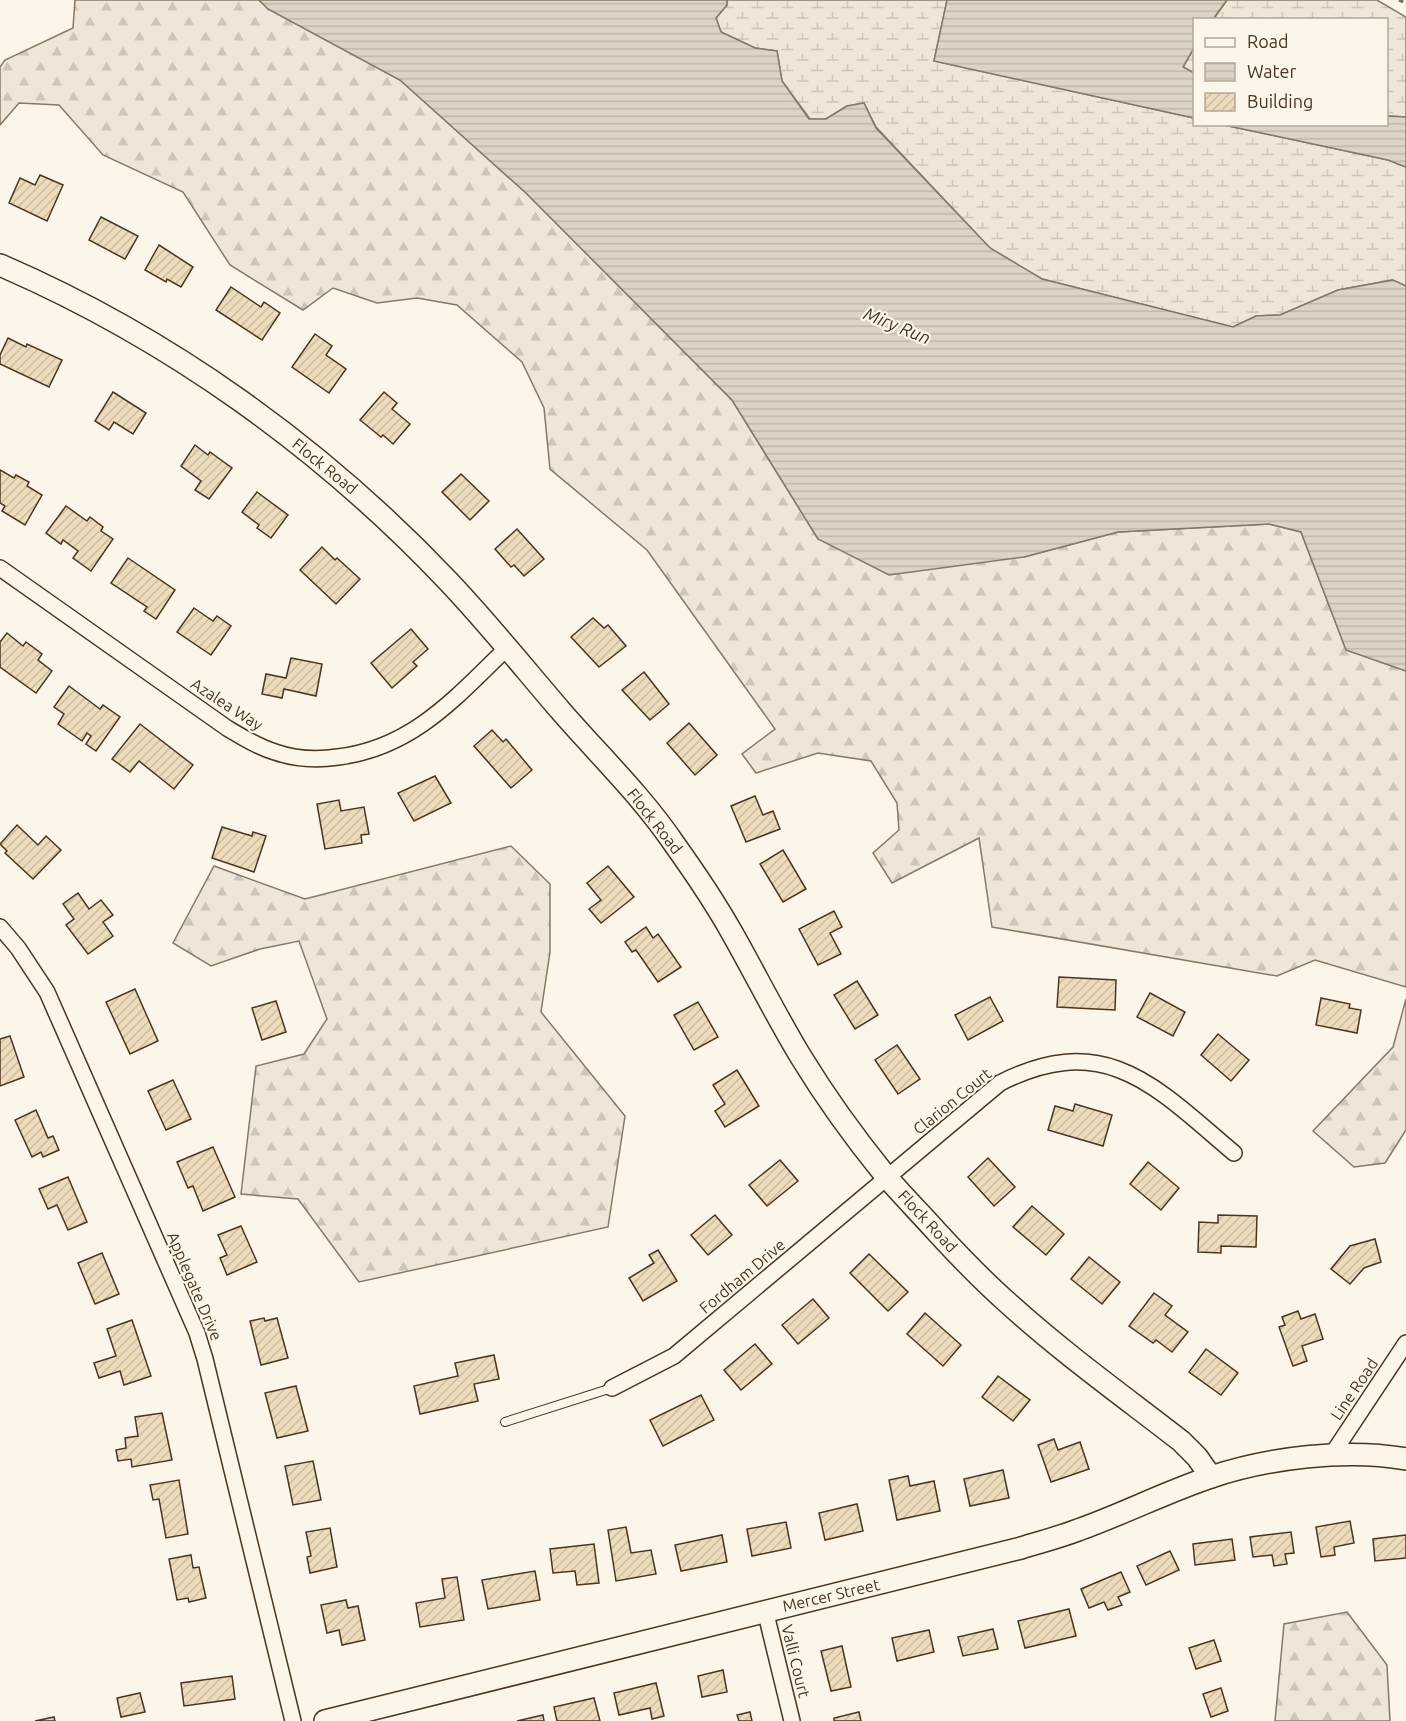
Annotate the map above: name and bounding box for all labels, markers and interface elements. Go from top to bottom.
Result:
legend [1193,18,1388,126]
text: Road [1247,31,1289,51]
text: Water [1247,61,1297,81]
text: Building [1247,91,1313,111]
water label: Miry Run [861,303,934,347]
street label: Flock Road [289,434,361,498]
street label: Azalea Way [188,674,266,734]
street label: Flock Road [624,785,686,857]
street label: Clarion Court [909,1064,995,1138]
street label: Flock Road [895,1186,961,1256]
street label: Applegate Drive [164,1229,226,1343]
street label: Fordham Drive [696,1235,788,1317]
street label: Line Road [1327,1355,1381,1423]
street label: Mercer Street [781,1575,882,1615]
street label: Valli Court [778,1623,814,1700]

